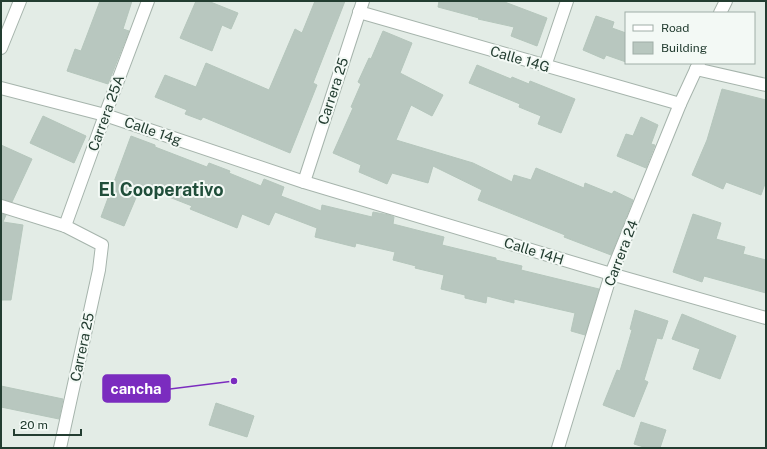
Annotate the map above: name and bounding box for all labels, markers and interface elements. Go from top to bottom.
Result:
legend [625,12,755,64]
text: Road [661,21,689,35]
text: Building [661,41,707,55]
street label: Calle 14G [488,43,552,75]
street label: Carrera 25 [315,55,351,127]
street label: Carrera 25A [85,73,127,153]
street label: Calle 14g [122,114,184,148]
district label: El Cooperativo [98,179,224,200]
street label: Carrera 24 [601,217,641,288]
street label: Calle 14H [502,234,566,268]
street label: Carrera 25 [67,311,97,383]
callout: cancha [103,375,170,402]
text: cancha [110,380,162,397]
scale bar [14,411,81,437]
text: 20 m [20,418,48,432]

